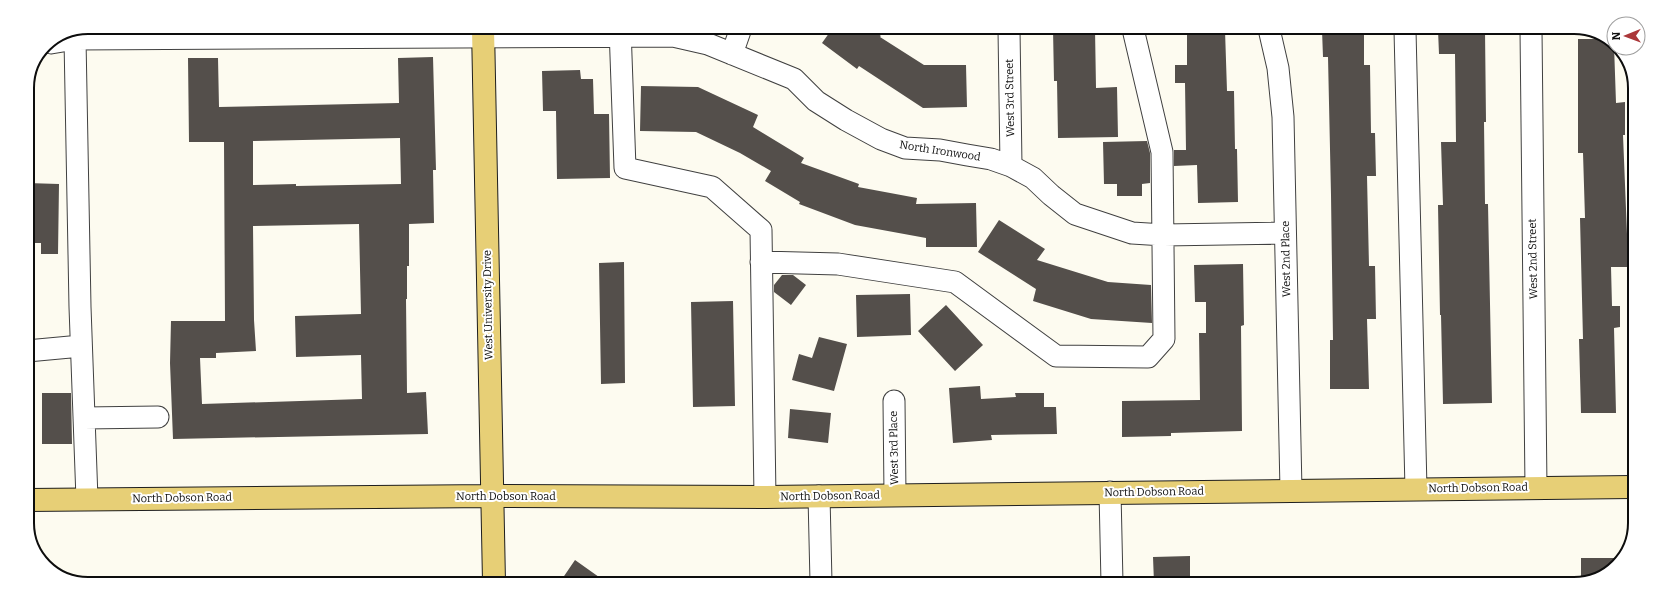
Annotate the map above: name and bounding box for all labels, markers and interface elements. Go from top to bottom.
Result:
north arrow [1606,16,1646,56]
text: N [1610,31,1623,41]
street label: West 3rd Street [1003,59,1017,137]
street label: North Ironwood [899,138,982,164]
street label: West 2nd Street [1526,219,1540,299]
street label: West 2nd Place [1279,221,1293,297]
street label: West University Drive [481,250,495,360]
street label: West 3rd Place [887,411,901,485]
street label: North Dobson Road [1428,481,1528,495]
street label: North Dobson Road [1104,485,1204,499]
street label: North Dobson Road [780,489,880,503]
street label: North Dobson Road [456,490,556,503]
street label: North Dobson Road [132,491,232,505]

